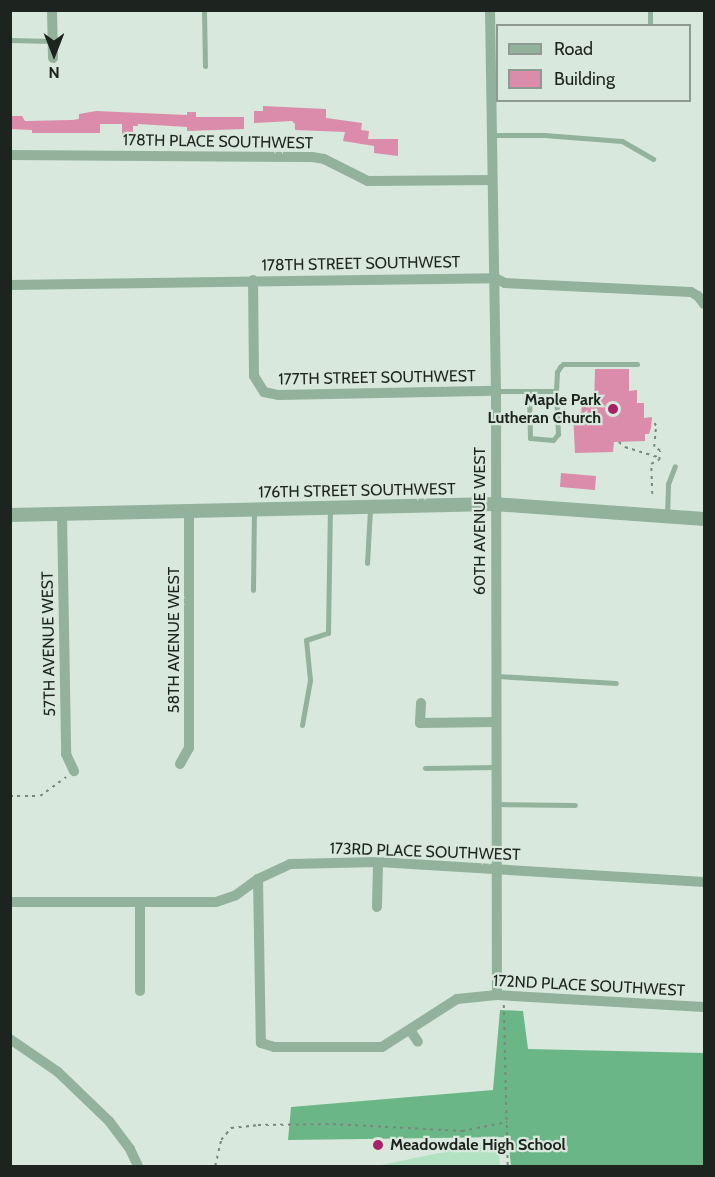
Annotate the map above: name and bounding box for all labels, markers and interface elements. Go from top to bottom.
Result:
north arrow [24,24,84,84]
legend [496,24,691,102]
text: Road [554,38,593,60]
text: N [48,63,60,82]
text: Building [554,68,615,90]
street label: 178TH PLACE SOUTHWEST [123,131,313,153]
street label: 178TH STREET SOUTHWEST [262,253,460,275]
street label: 177TH STREET SOUTHWEST [278,367,476,389]
place label: Maple Park Lutheran Church [488,390,601,428]
marker: Maple Park Lutheran Church [606,402,620,416]
street label: 60TH AVENUE WEST [470,447,490,595]
street label: 176TH STREET SOUTHWEST [258,480,456,502]
street label: 58TH AVENUE WEST [164,567,184,713]
street label: 57TH AVENUE WEST [38,571,60,717]
street label: 173RD PLACE SOUTHWEST [329,839,521,865]
street label: 172ND PLACE SOUTHWEST [493,971,685,1001]
place label: Meadowdale High School [390,1135,566,1155]
marker: Meadowdale High School [371,1138,385,1152]

